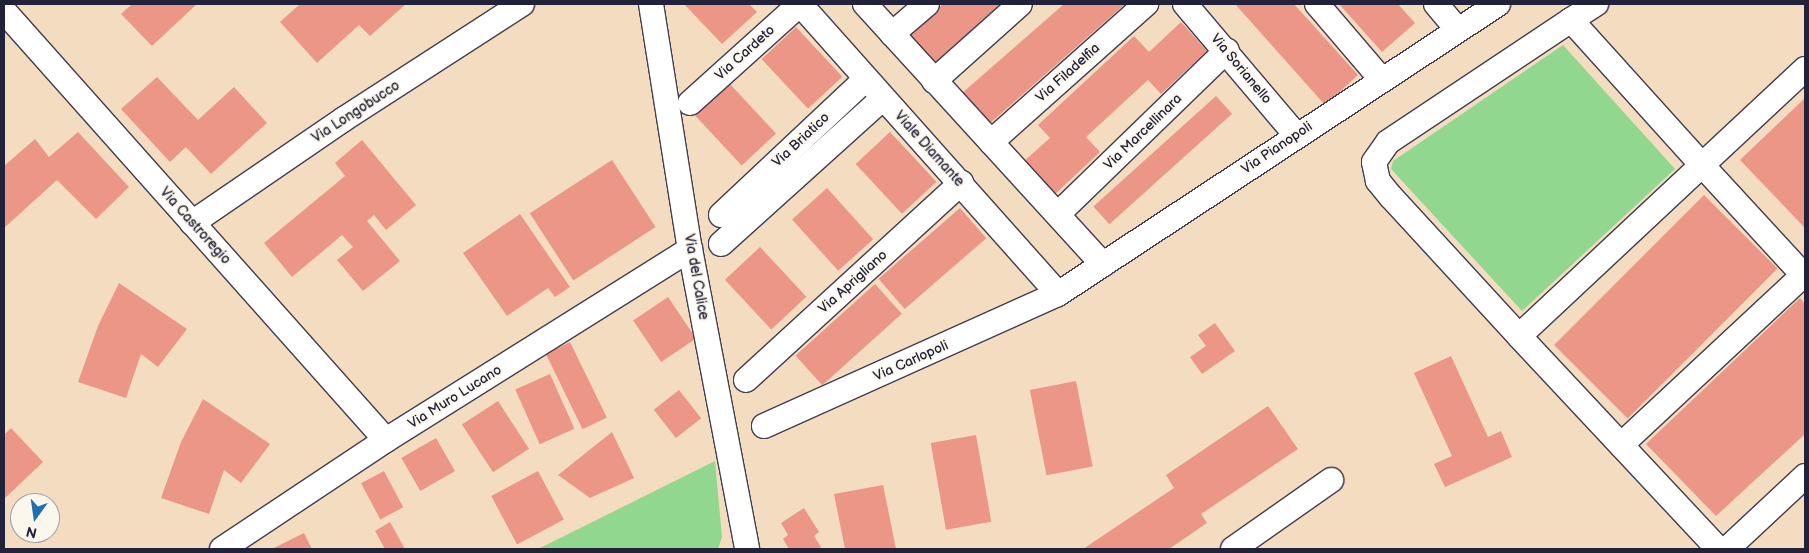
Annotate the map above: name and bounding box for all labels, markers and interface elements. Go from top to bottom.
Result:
street label: Via Cardeto [712,22,778,84]
street label: Via Sorianello [1207,30,1275,108]
street label: Via Filadelfia [1033,40,1103,106]
street label: Via Longobucco [309,77,403,147]
street label: Via Marcellinara [1100,90,1186,174]
street label: Viale Diamante [891,108,967,190]
street label: Via Briatico [769,109,833,171]
street label: Via Pianopoli [1238,118,1316,178]
street label: Via Castroregio [156,184,234,268]
street label: Via del Calice [680,233,712,321]
street label: Via Aprigliano [815,247,891,317]
street label: Via Carlopoli [871,337,951,385]
street label: Via Muro Lucano [405,362,505,432]
north arrow [10,493,60,543]
text: N [24,523,39,542]

